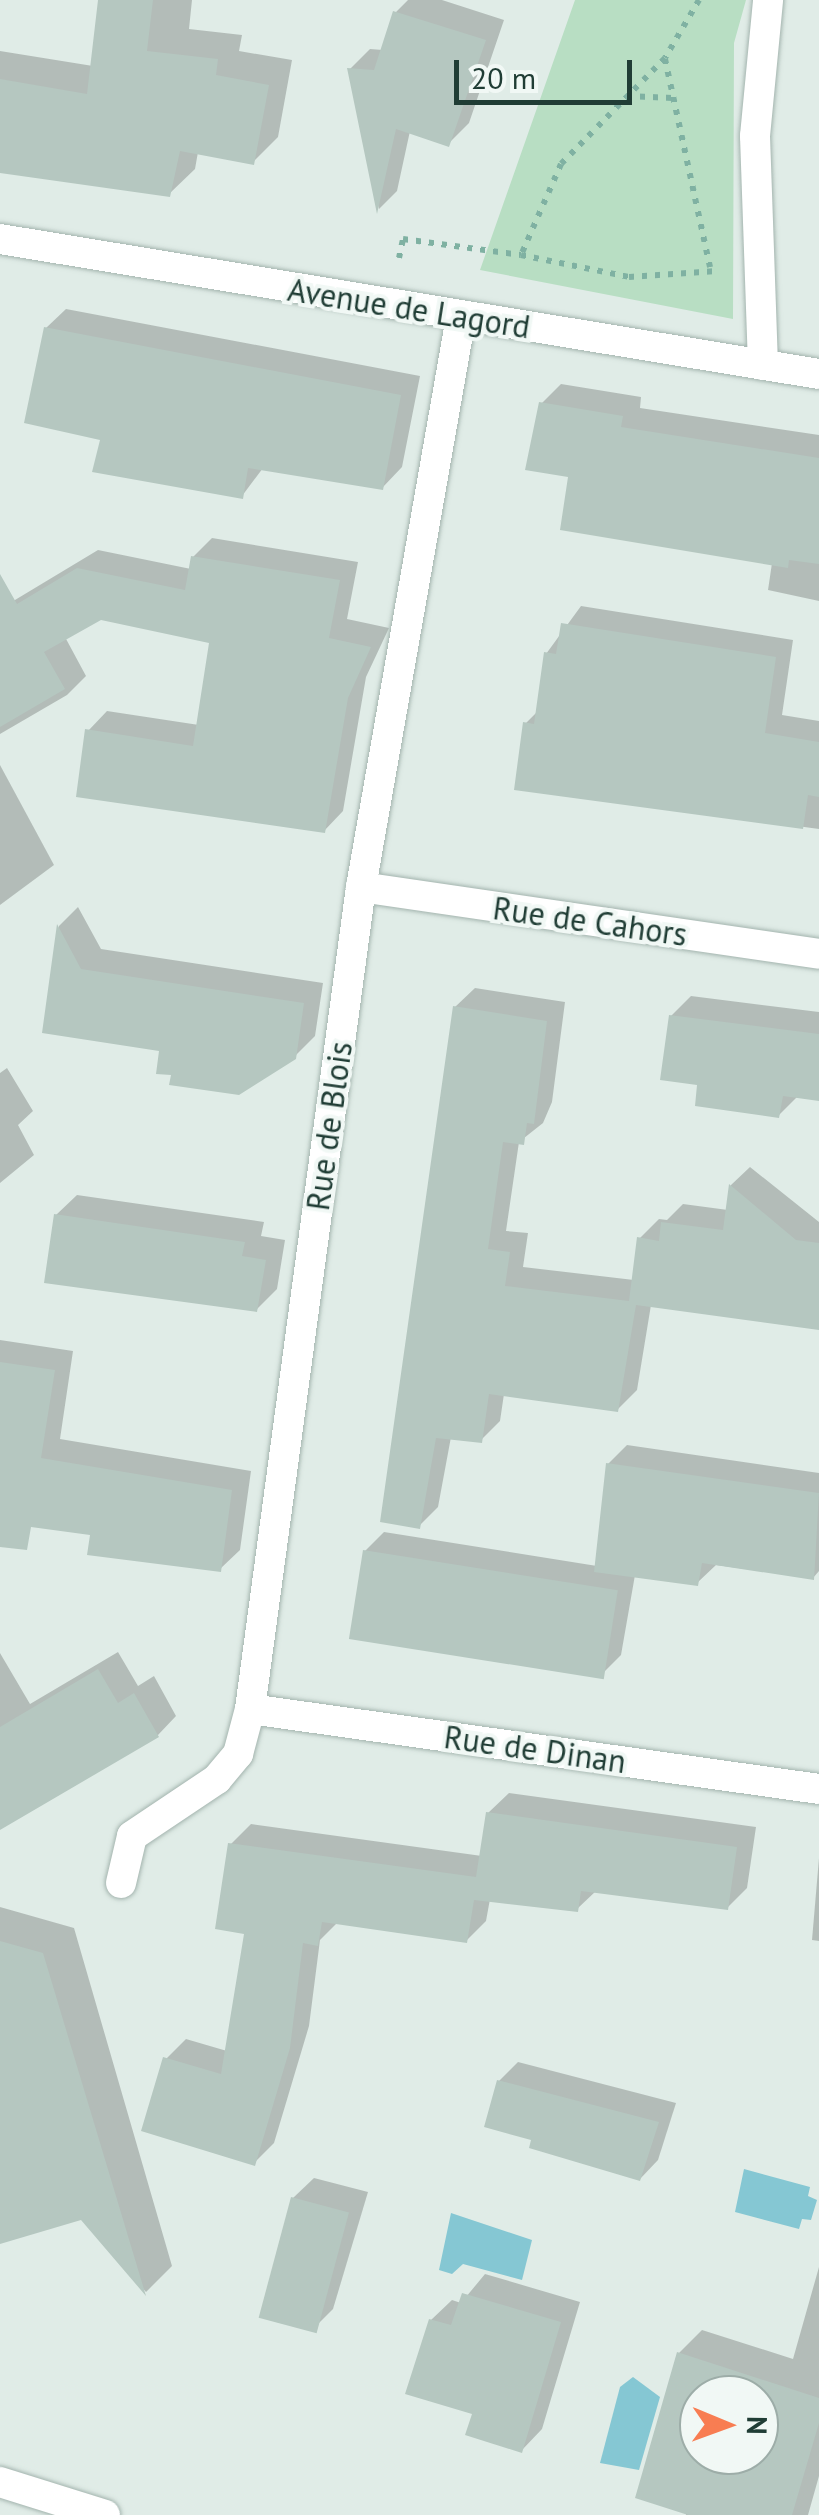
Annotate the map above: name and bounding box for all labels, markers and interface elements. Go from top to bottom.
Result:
scale bar [459,40,636,102]
text: 20 m [471,58,536,97]
street label: Avenue de Lagord [285,270,533,346]
street label: Rue de Cahors [491,888,689,954]
street label: Rue de Blois [298,1039,360,1213]
street label: Rue de Dinan [442,1717,628,1781]
north arrow [679,2375,779,2475]
text: N [739,2416,776,2435]

